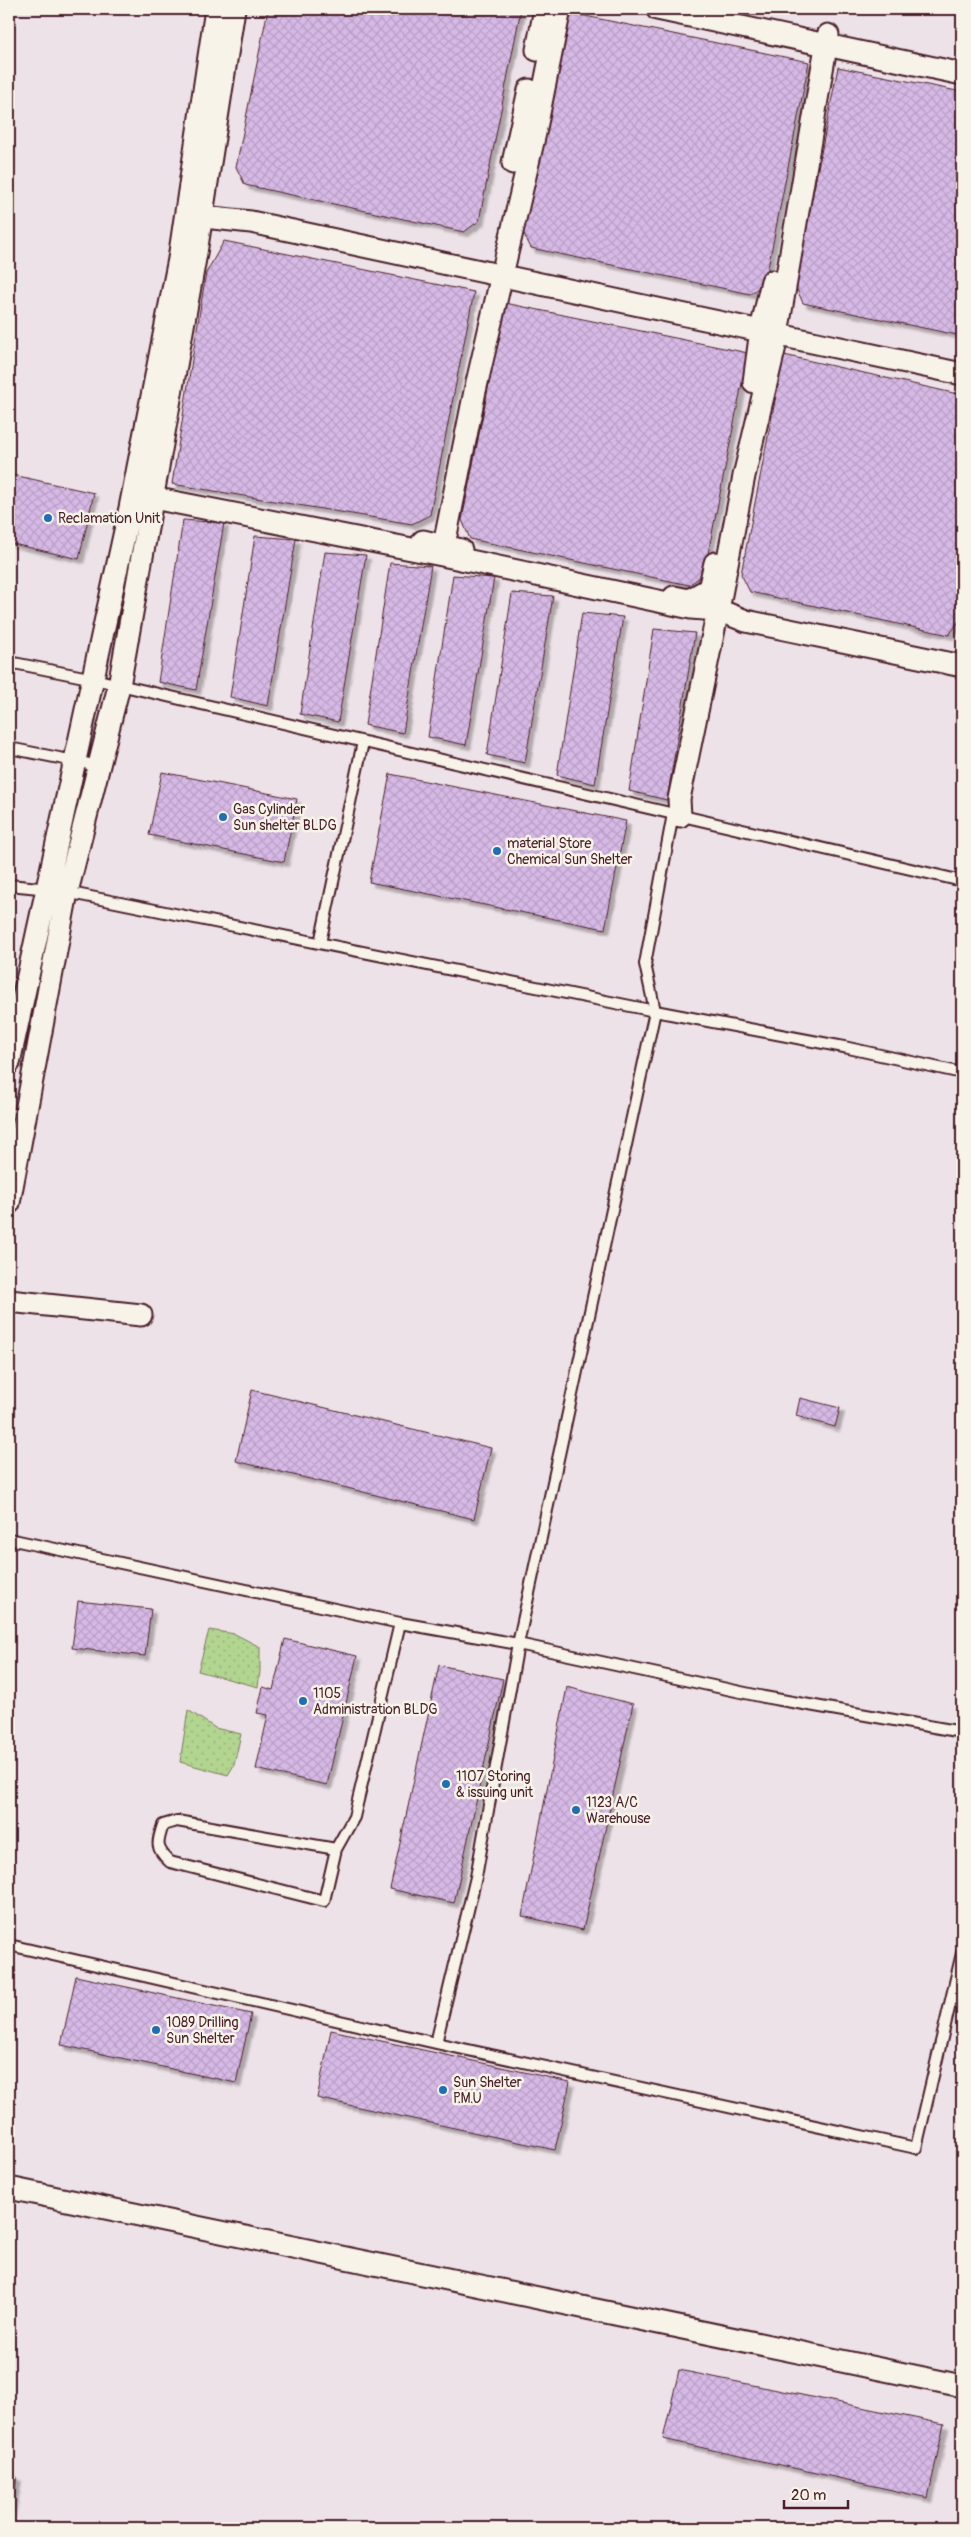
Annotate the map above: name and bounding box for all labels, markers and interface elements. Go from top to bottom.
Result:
place label: Reclamation Unit [58,510,161,527]
marker: Reclamation Unit [42,512,54,524]
place label: Gas Cylinder Sun shelter BLDG [233,801,337,834]
marker: Gas Cylinder Sun shelter BLDG [217,811,229,823]
place label: material Store Chemical Sun Shelter [507,835,633,868]
marker: material Store Chemical Sun Shelter [491,845,503,857]
place label: 1105 Administration BLDG [313,1685,438,1718]
marker: 1105 Administration BLDG [297,1695,309,1707]
place label: 1107 Storing & issuing unit [456,1768,533,1801]
marker: 1107 Storing & issuing unit [440,1778,452,1790]
place label: 1123 A/C Warehouse [586,1794,650,1827]
marker: 1123 A/C Warehouse [570,1804,582,1816]
place label: 1089 Drilling Sun Shelter [166,2014,239,2047]
marker: 1089 Drilling Sun Shelter [150,2024,162,2036]
place label: Sun Shelter P.M.U [453,2074,522,2107]
marker: Sun Shelter P.M.U [437,2084,449,2096]
scale bar [784,2477,847,2509]
text: 20 m [791,2486,826,2505]

